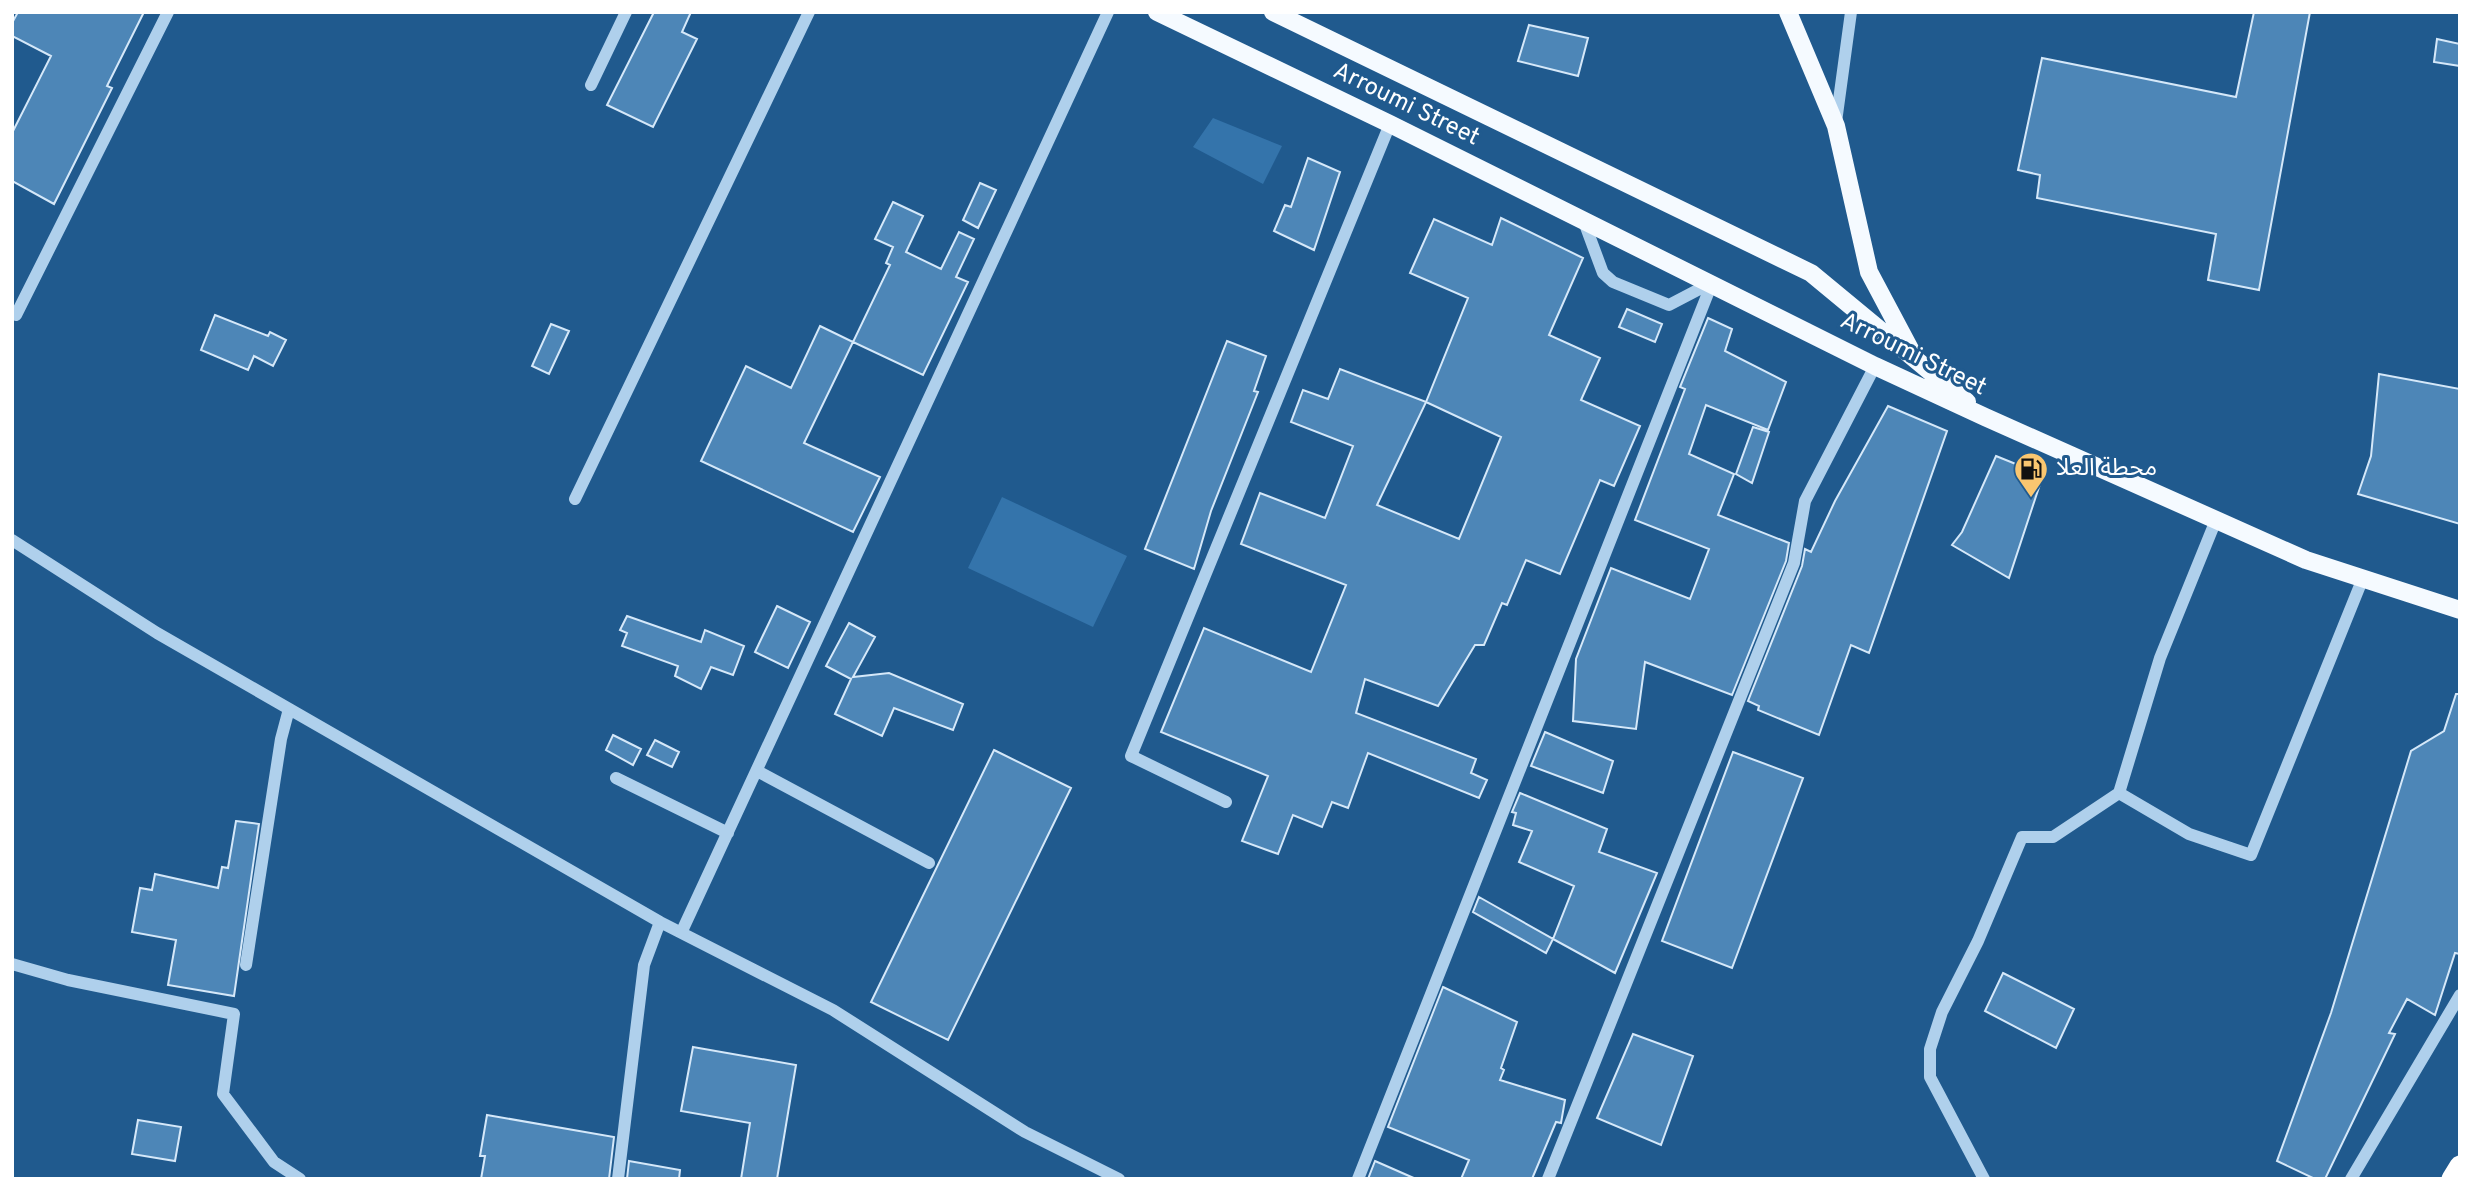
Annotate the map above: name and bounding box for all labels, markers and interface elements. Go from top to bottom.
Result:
street label: Arroumi Street [1328,57,1484,153]
street label: Arroumi Street [1835,307,1991,403]
fuel station icon: محطة العلا [2012,450,2050,499]
place label: محطة العلا [2056,454,2157,484]

